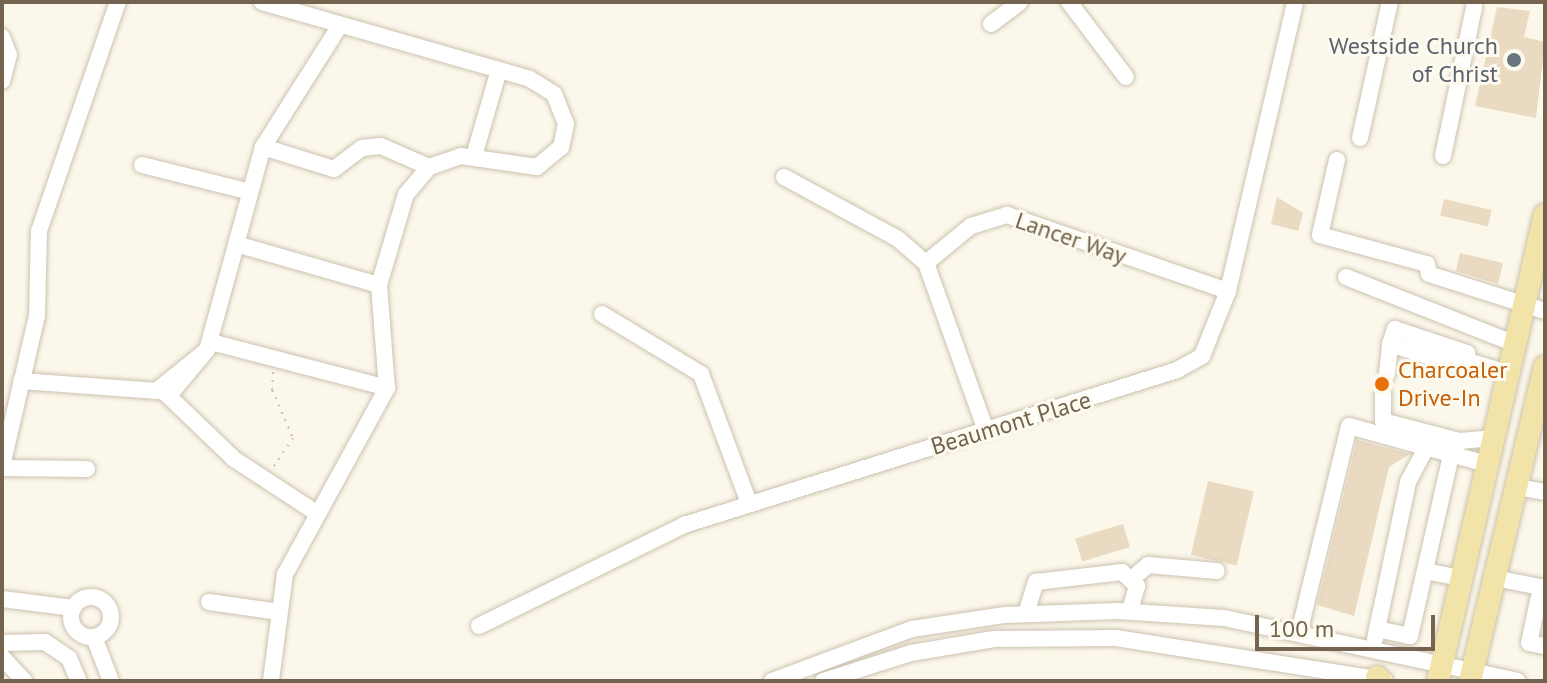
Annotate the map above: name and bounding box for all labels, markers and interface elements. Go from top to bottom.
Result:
place label: Westside Church of Christ [1329,32,1498,88]
marker: Westside Church of Christ [1505,51,1523,69]
street label: Lancer Way [1011,206,1131,270]
place label: Charcoaler Drive-In [1398,356,1507,412]
marker: Charcoaler Drive-In [1373,375,1391,393]
street label: Beaumont Place [927,385,1095,461]
scale bar [1259,599,1439,649]
text: 100 m [1269,613,1334,644]

